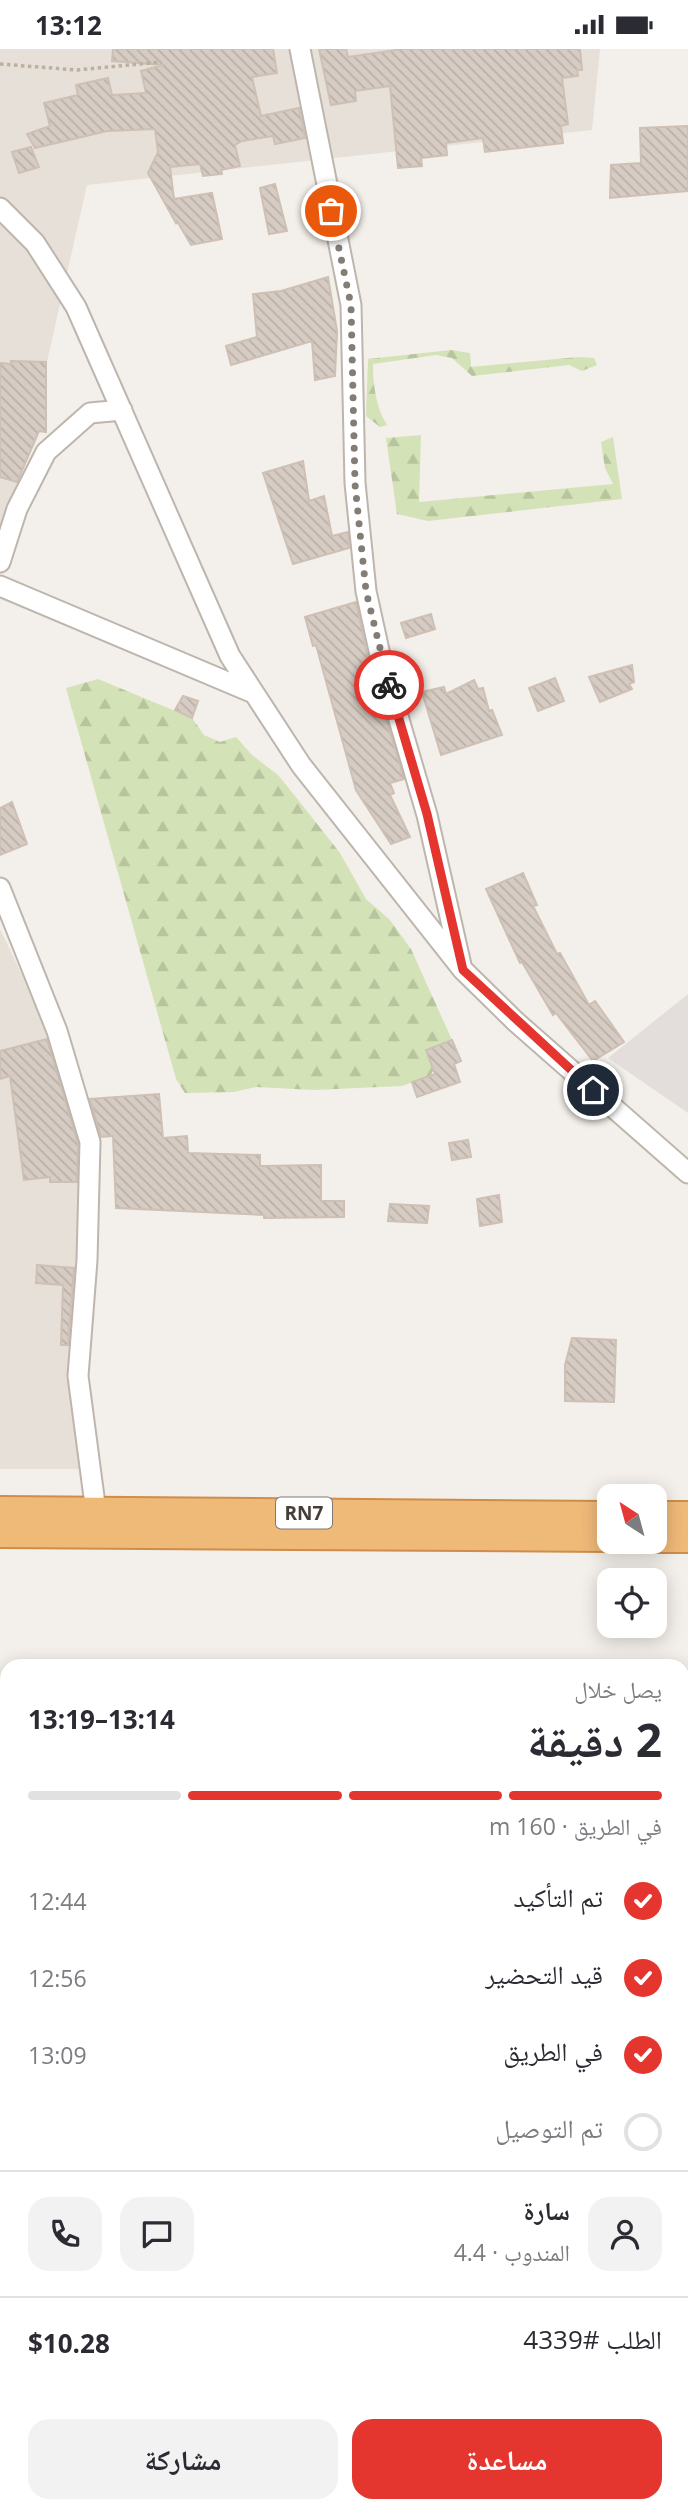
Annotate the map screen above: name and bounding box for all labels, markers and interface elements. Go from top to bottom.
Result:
text: 13:12 [35,7,102,43]
pin [301,181,361,241]
icon: bag [312,192,350,230]
courier [354,650,424,720]
icon: bike [370,666,408,704]
pin [563,1060,623,1120]
icon: home [574,1071,612,1109]
north arrow [597,1484,667,1554]
map controls [597,1484,667,1638]
road number: RN7 [276,1497,332,1529]
button: locate [597,1568,667,1638]
text: يصل خلال [574,1673,662,1705]
text: 13:14–13:19 [28,1701,175,1737]
text: 2 دقيقة [527,1708,662,1770]
text: في الطريق · 160 m [489,1810,662,1842]
text: تم التأكيد [513,1879,603,1915]
icon: check [624,1882,662,1920]
text: 12:44 [28,1885,87,1917]
text: قيد التحضير [485,1956,603,1992]
icon: check [624,1959,662,1997]
text: 12:56 [28,1962,87,1994]
text: في الطريق [503,2033,603,2069]
icon: check [624,2036,662,2074]
text: 13:09 [28,2039,87,2071]
text: تم التوصيل [495,2110,603,2146]
text: سارة [523,2192,570,2228]
button: phone [28,2197,102,2271]
button: chat [120,2197,194,2271]
button: person [588,2197,662,2271]
text: المندوب · 4.4 [454,2236,570,2268]
text: الطلب #4339 [523,2321,662,2357]
text: $10.28 [28,2325,110,2361]
button: مشاركة [28,2419,338,2499]
button: مساعدة [352,2419,662,2499]

